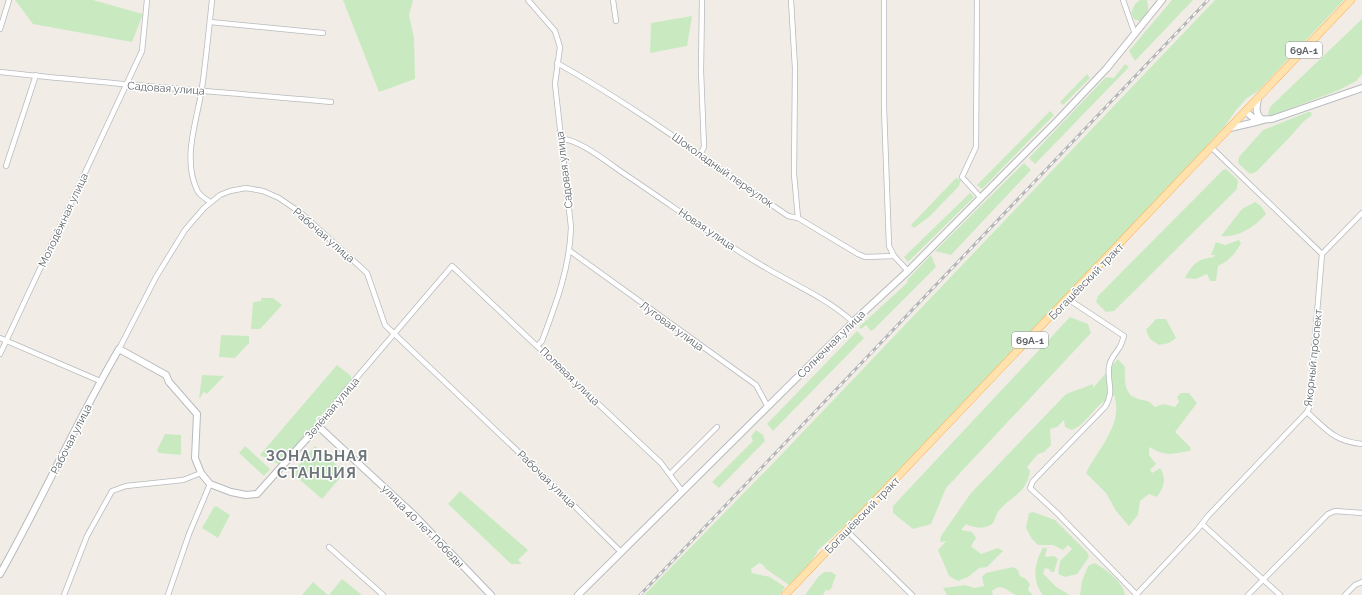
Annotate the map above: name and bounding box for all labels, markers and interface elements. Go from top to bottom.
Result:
road number: 69А-1 [1286,42,1322,58]
street label: Садовая улица [127,79,205,98]
street label: Шоколадный переулок [669,130,776,211]
street label: Садовая улица [553,131,576,209]
street label: Молодёжная улица [36,171,91,269]
street label: Рабочая улица [290,205,357,266]
street label: Новая улица [676,206,738,253]
street label: Богашёвский тракт [1046,240,1127,323]
street label: Луговая улица [637,299,706,354]
street label: Солнечная улица [795,308,868,381]
street label: Якорный проспект [1302,308,1325,408]
road number: 69А-1 [1012,332,1048,348]
street label: Полевая улица [537,344,602,408]
street label: Зелёная улица [303,375,362,442]
street label: Рабочая улица [48,402,95,476]
district label: ЗОНАЛЬНАЯ СТАНЦИЯ [266,447,368,482]
street label: Рабочая улица [514,448,579,511]
street label: Богашёвский тракт [822,474,903,557]
street label: улица 40 лет Победы [379,482,467,570]

